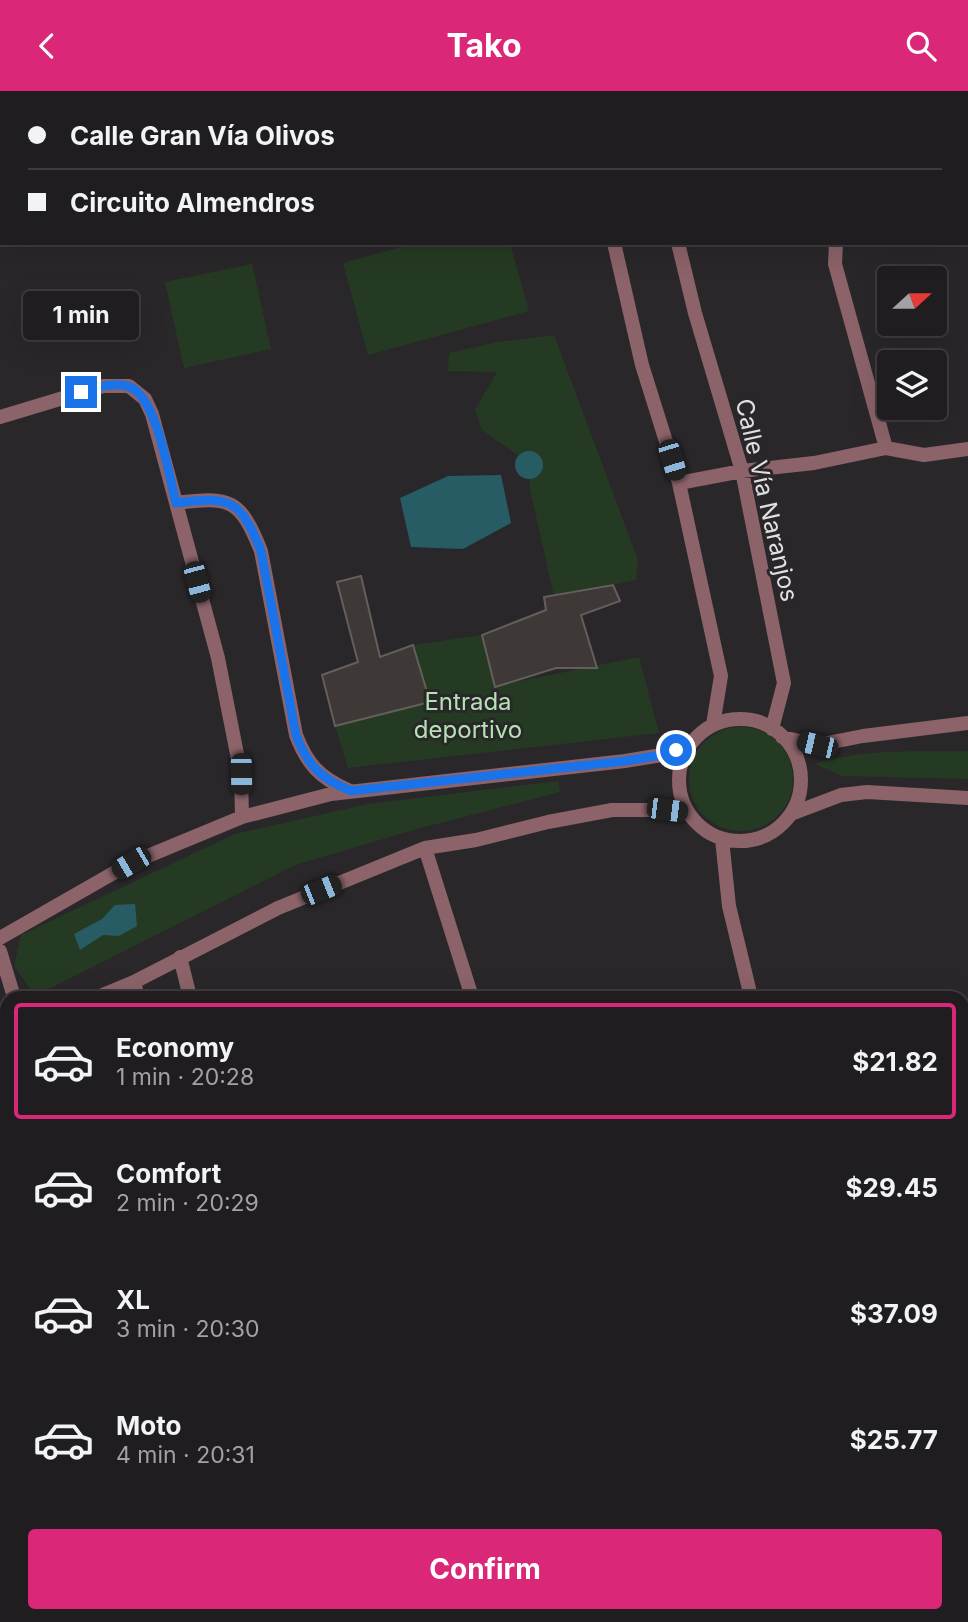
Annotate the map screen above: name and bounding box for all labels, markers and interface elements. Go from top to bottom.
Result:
text: Tako [446,26,522,65]
icon: back [28,27,66,65]
icon: search [902,27,940,65]
text: Calle Gran Vía Olivos [70,120,335,151]
text: Circuito Almendros [70,187,315,218]
north arrow [877,266,947,336]
map controls [877,266,947,420]
callout: 1 min [23,291,139,339]
text: 1 min [53,301,109,329]
button: layers [877,350,947,420]
route end [65,376,97,408]
street label: Calle Vía Naranjos [730,396,804,604]
car [656,437,689,483]
car [182,559,213,605]
park label: Entrada deportivo [414,687,522,744]
car [795,730,840,760]
route start [660,734,692,766]
car [231,753,252,795]
car [645,797,690,823]
car [108,843,155,883]
car [298,872,345,908]
icon: car [32,1030,95,1093]
text: Economy [116,1032,234,1063]
text: $21.82 [852,1046,938,1077]
text: 1 min · 20:28 [116,1063,254,1091]
icon: car [32,1156,95,1219]
text: Comfort [116,1158,221,1189]
text: $29.45 [846,1172,938,1203]
text: 2 min · 20:29 [116,1189,259,1217]
icon: car [32,1282,95,1345]
text: XL [116,1284,150,1315]
text: $37.09 [850,1298,938,1329]
text: 3 min · 20:30 [116,1315,259,1343]
icon: car [32,1408,95,1471]
text: Moto [116,1410,181,1441]
text: $25.77 [850,1424,938,1455]
text: 4 min · 20:31 [116,1441,255,1469]
button: Confirm [28,1529,942,1609]

